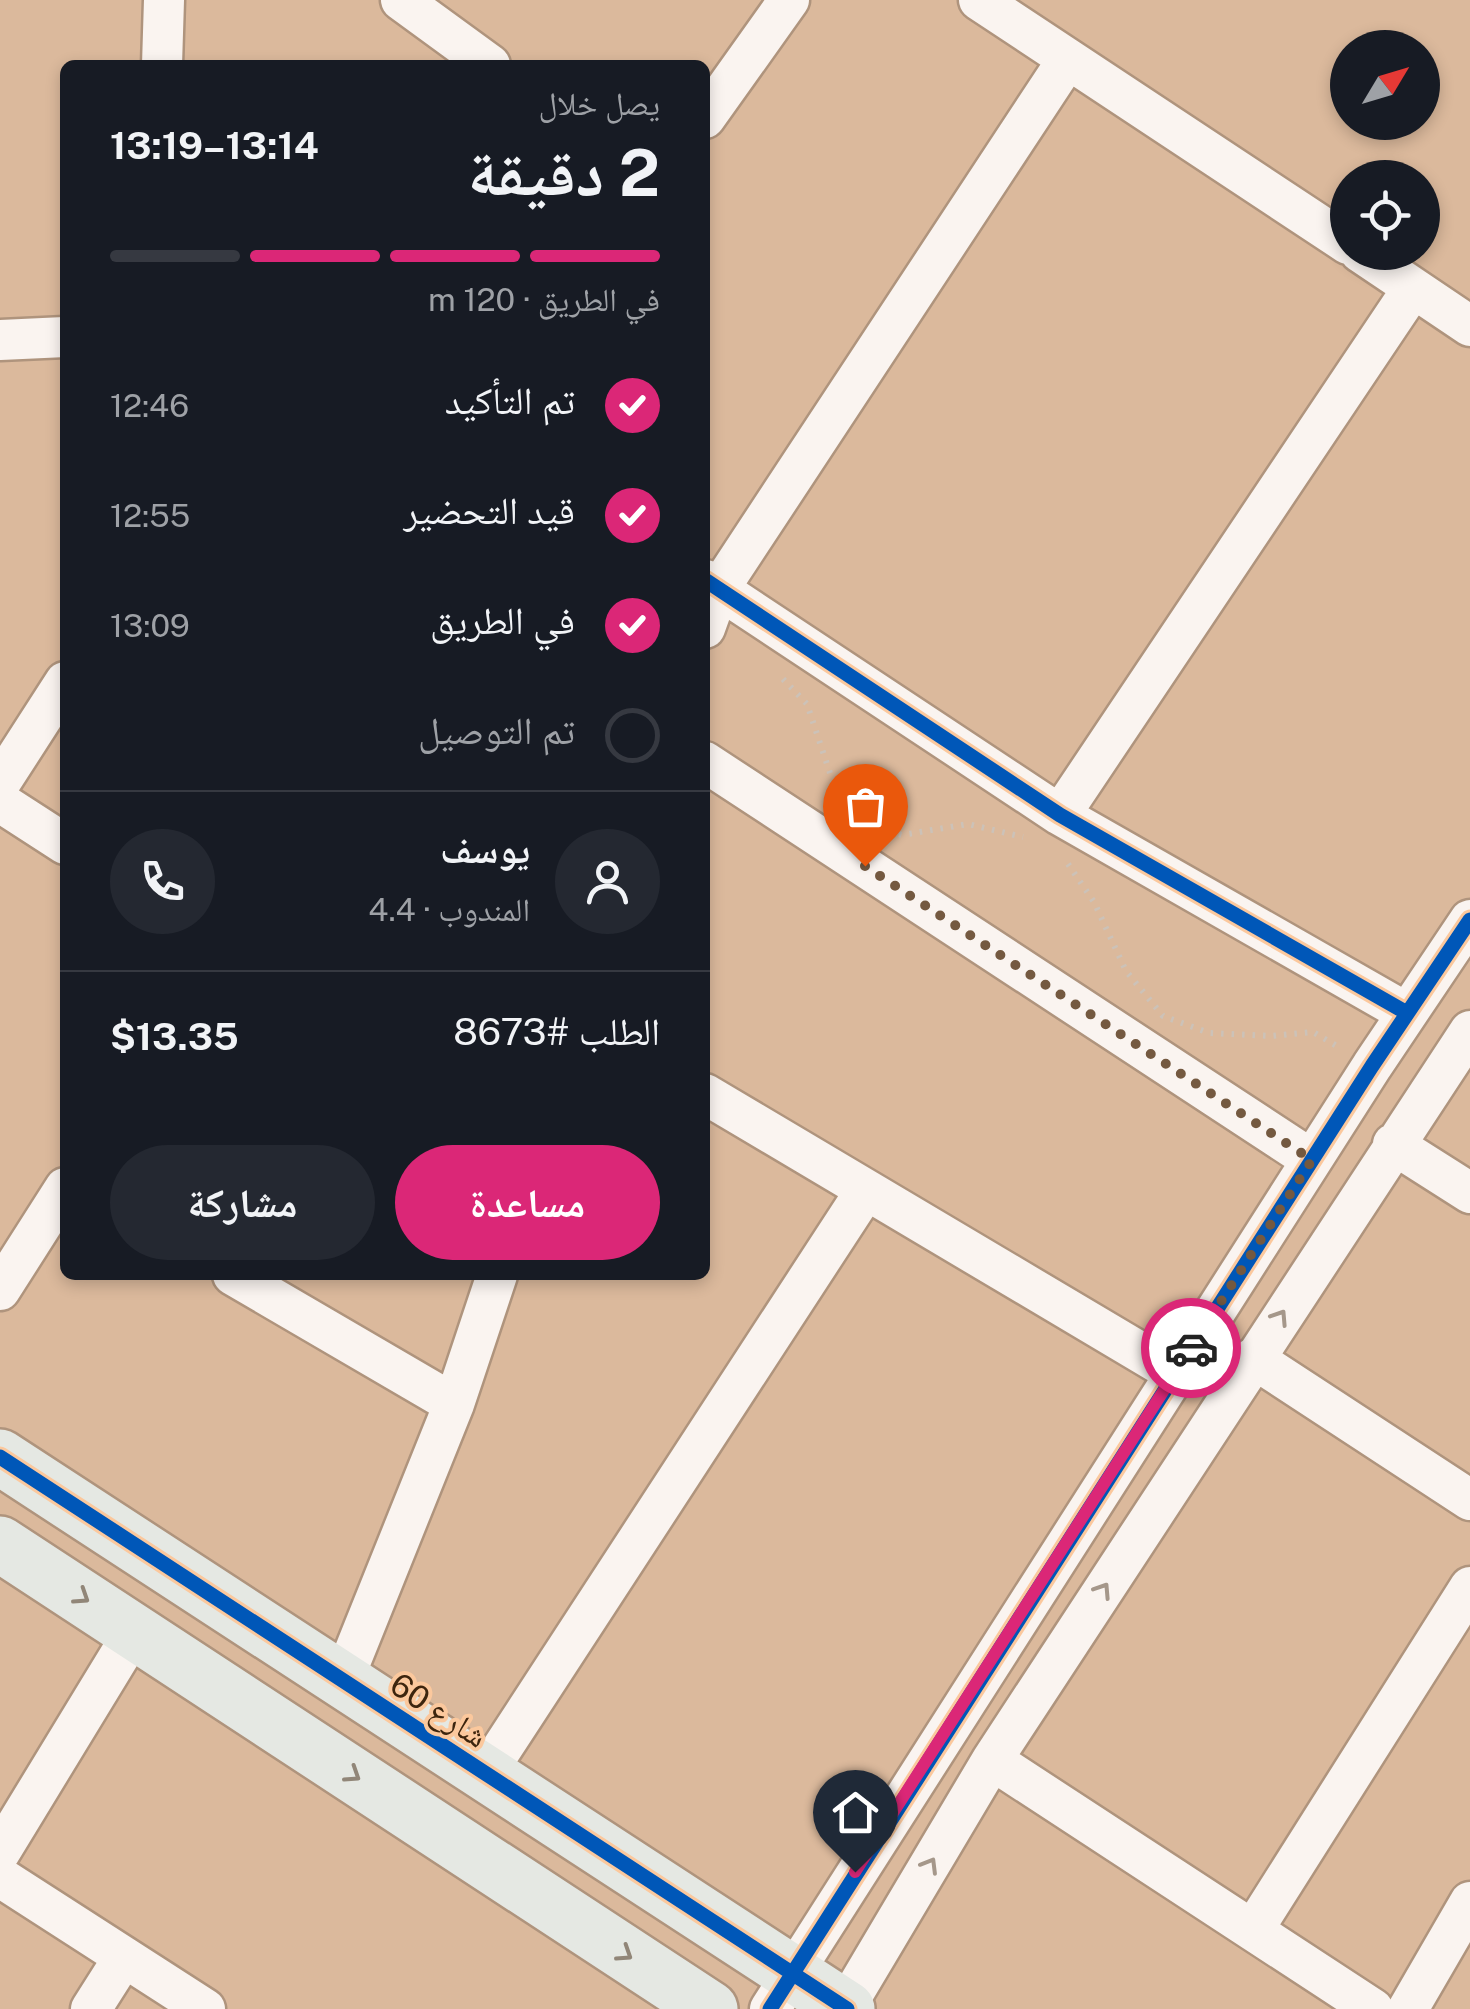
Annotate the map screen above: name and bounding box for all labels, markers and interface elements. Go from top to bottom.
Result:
north arrow [1330,30,1440,140]
map controls [1330,30,1440,270]
text: يصل خلال [539,85,660,122]
text: 13:14–13:19 [110,123,319,168]
text: 2 دقيقة [468,134,660,211]
button: locate [1330,160,1440,270]
text: في الطريق · 120 m [428,281,660,318]
text: تم التأكيد [445,378,575,423]
icon: check [605,378,660,433]
text: 12:46 [110,387,189,424]
text: قيد التحضير [403,488,575,533]
icon: check [605,488,660,543]
text: 12:55 [110,497,190,534]
text: في الطريق [430,598,575,643]
icon: check [605,598,660,653]
text: 13:09 [110,607,190,644]
text: تم التوصيل [418,708,575,753]
pin [823,764,908,867]
icon: bag [838,779,893,834]
text: يوسف [440,827,530,872]
button: phone [110,829,215,934]
button: person [555,829,660,934]
text: المندوب · 4.4 [368,891,530,928]
text: الطلب #8673 [453,1009,660,1054]
text: $13.35 [110,1014,239,1059]
button: مشاركة [110,1145,375,1260]
button: مساعدة [395,1145,660,1260]
courier [1141,1298,1241,1398]
one-way arrow [1268,1310,1286,1329]
icon: car [1164,1321,1219,1376]
one-way arrow [1090,1583,1109,1601]
one-way arrow [71,1585,89,1604]
street label: شارع 60 [383,1665,494,1757]
one-way arrow [343,1763,361,1782]
pin [813,1770,898,1873]
icon: home [828,1785,883,1840]
one-way arrow [918,1858,937,1876]
one-way arrow [615,1941,633,1960]

